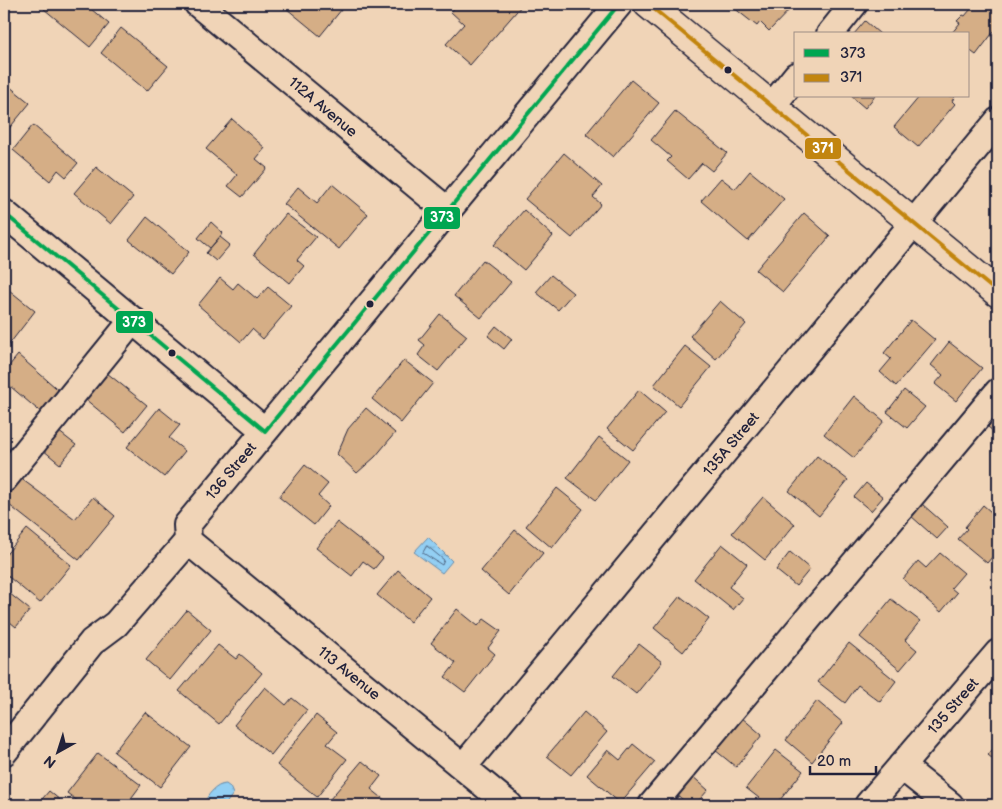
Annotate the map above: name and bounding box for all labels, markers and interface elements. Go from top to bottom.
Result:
legend [794,32,970,98]
text: 373 [840,44,866,63]
unlabelled marker [723,65,733,75]
text: 371 [840,68,862,87]
street label: 112A Avenue [284,73,361,142]
line badge: 371 [804,137,842,160]
text: 371 [812,140,834,157]
line badge: 373 [423,206,461,230]
text: 373 [430,209,454,226]
unlabelled marker [365,299,375,309]
line badge: 373 [115,310,154,334]
text: 373 [122,314,146,331]
unlabelled marker [167,348,177,358]
street label: 135A Street [699,408,764,480]
street label: 136 Street [202,438,261,504]
street label: 113 Avenue [313,642,384,705]
street label: 135 Street [924,674,983,738]
north arrow [32,726,82,776]
scale bar [810,744,876,776]
text: N [41,752,60,772]
text: 20 m [817,752,851,771]

